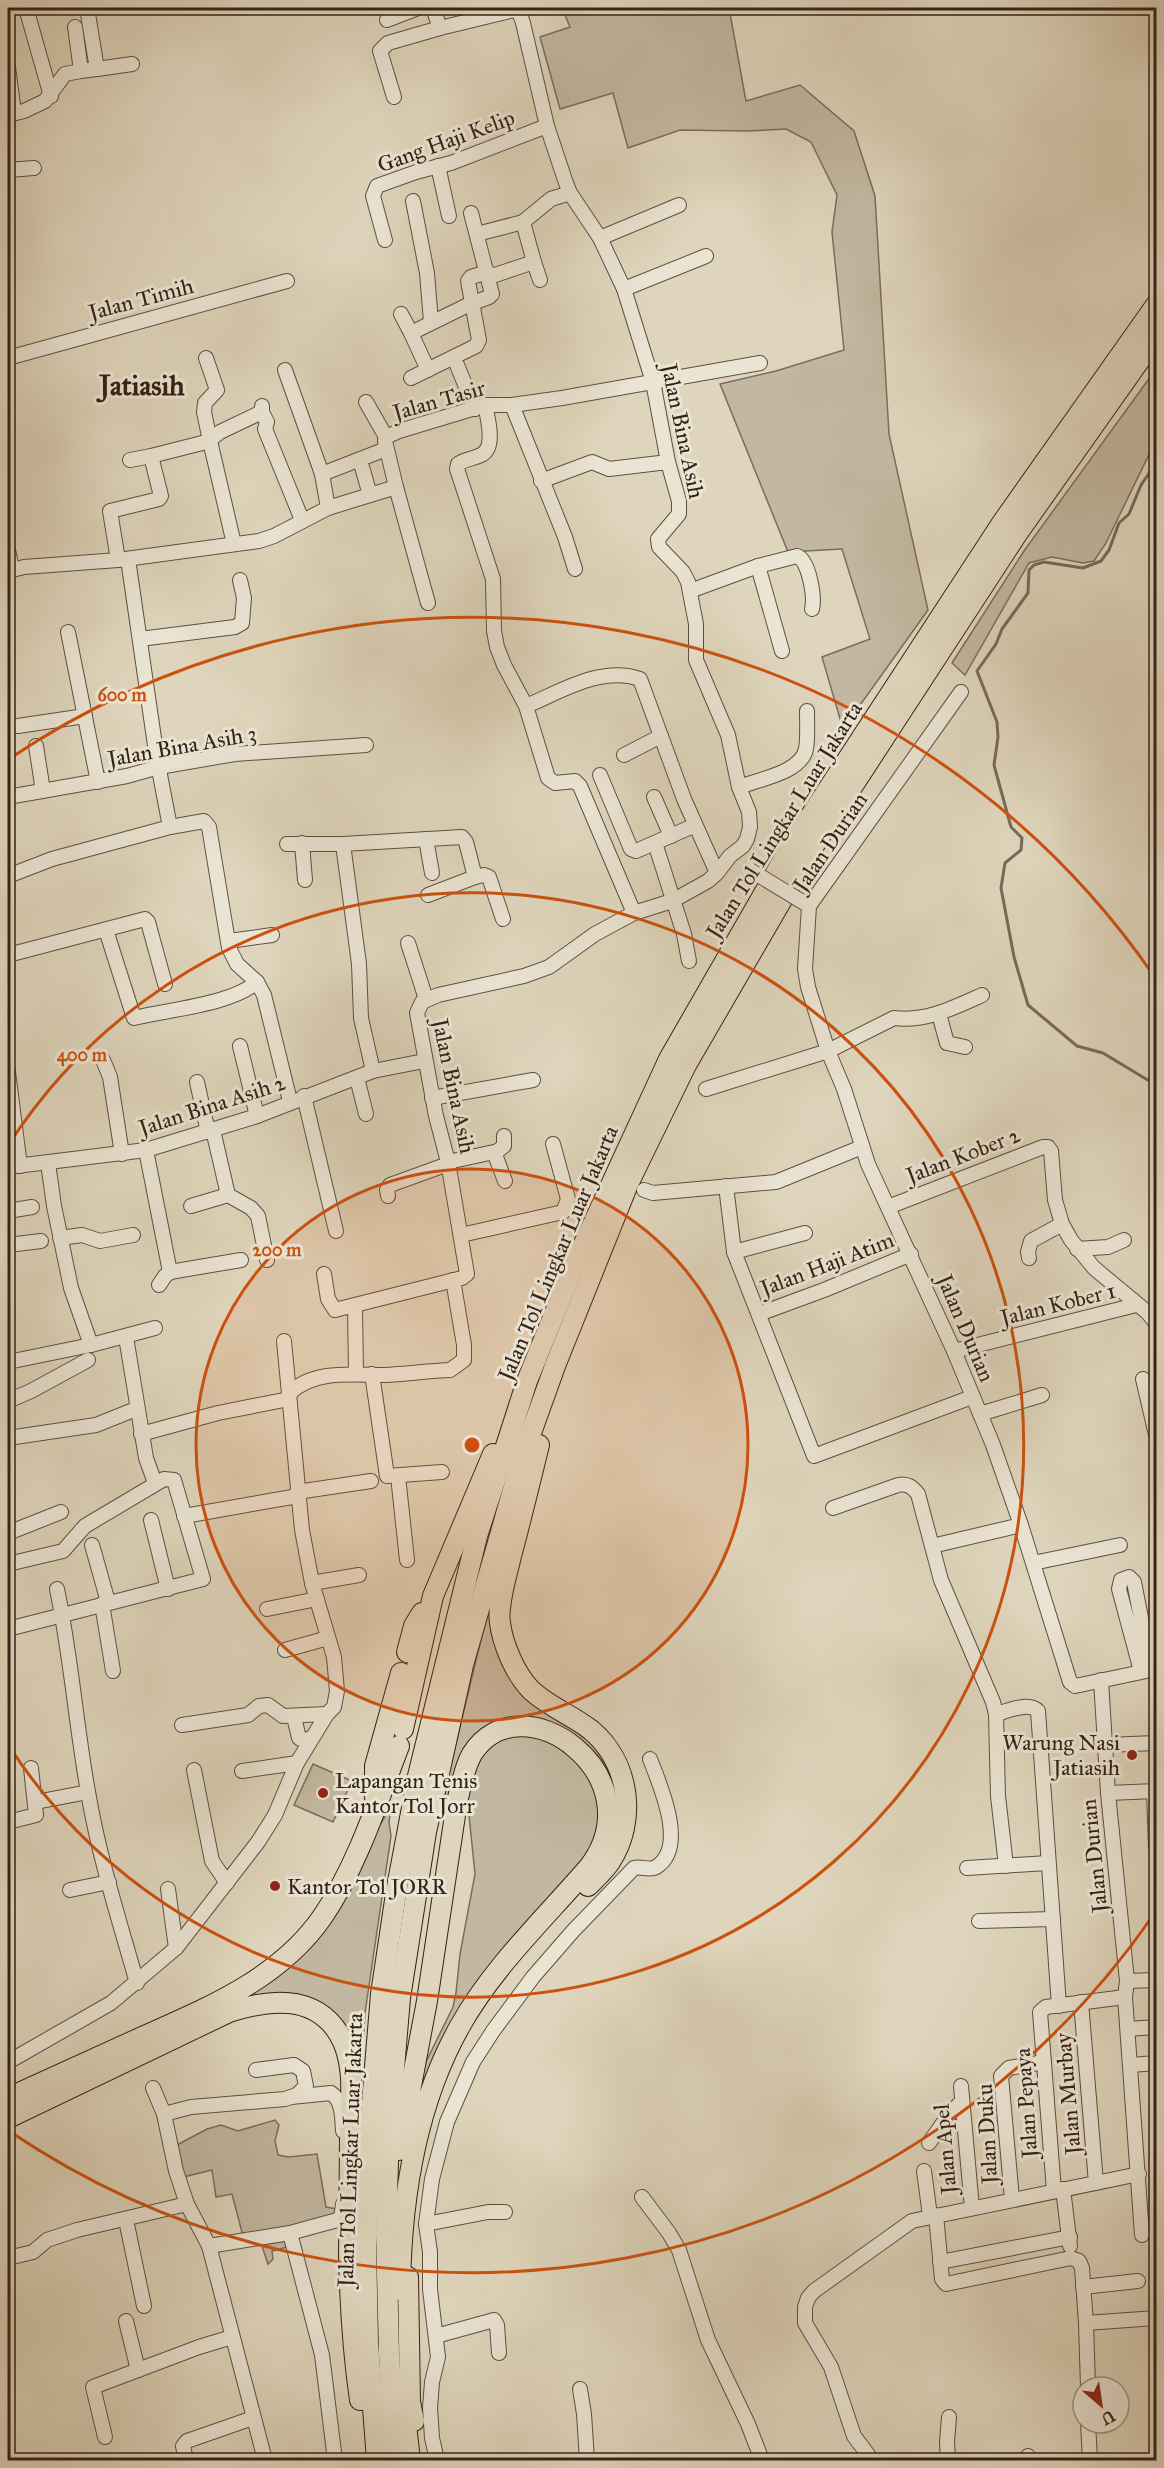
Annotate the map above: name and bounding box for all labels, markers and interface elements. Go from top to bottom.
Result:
street label: Gang Haji Kelip [374,104,518,178]
street label: Jalan Timih [84,272,196,326]
street label: Jalan Bina Asih [655,359,710,501]
district label: Jatiasih [95,368,185,403]
street label: Jalan Tasir [388,374,489,427]
text: 600 m [97,684,147,706]
street label: Jalan Tol Lingkar Luar Jakarta [699,696,869,945]
street label: Jalan Bina Asih 3 [104,720,259,773]
street label: Jalan Durian [786,787,873,899]
street label: Jalan Bina Asih [426,1014,481,1156]
text: 400 m [57,1044,108,1067]
street label: Jalan Bina Asih 2 [133,1069,289,1142]
street label: Jalan Tol Lingkar Luar Jakarta [491,1121,624,1386]
street label: Jalan Kober 2 [900,1121,1024,1190]
street label: Jalan Haji Atim [754,1226,898,1303]
text: 200 m [253,1239,302,1261]
street label: Jalan Durian [930,1268,1001,1386]
street label: Jalan Kober 1 [996,1277,1118,1332]
centre of rings [462,1435,482,1455]
place label: Warung Nasi Jatiasih [1002,1729,1120,1781]
marker: Warung Nasi Jatiasih [1125,1748,1139,1762]
place label: Lapangan Tenis Kantor Tol Jorr [335,1767,477,1819]
marker: Lapangan Tenis Kantor Tol Jorr [316,1786,330,1800]
street label: Jalan Durian [1075,1798,1114,1916]
place label: Kantor Tol JORR [287,1873,447,1900]
marker: Kantor Tol JORR [268,1879,282,1893]
street label: Jalan Tol Lingkar Luar Jakarta [332,2012,368,2290]
street label: Jalan Murbay [1049,2031,1087,2158]
street label: Jalan Pepaya [1009,2046,1043,2161]
street label: Jalan Duku [971,2083,1003,2187]
street label: Jalan Apel [928,2103,963,2197]
north arrow [1071,2375,1131,2435]
text: U [1098,2406,1118,2429]

